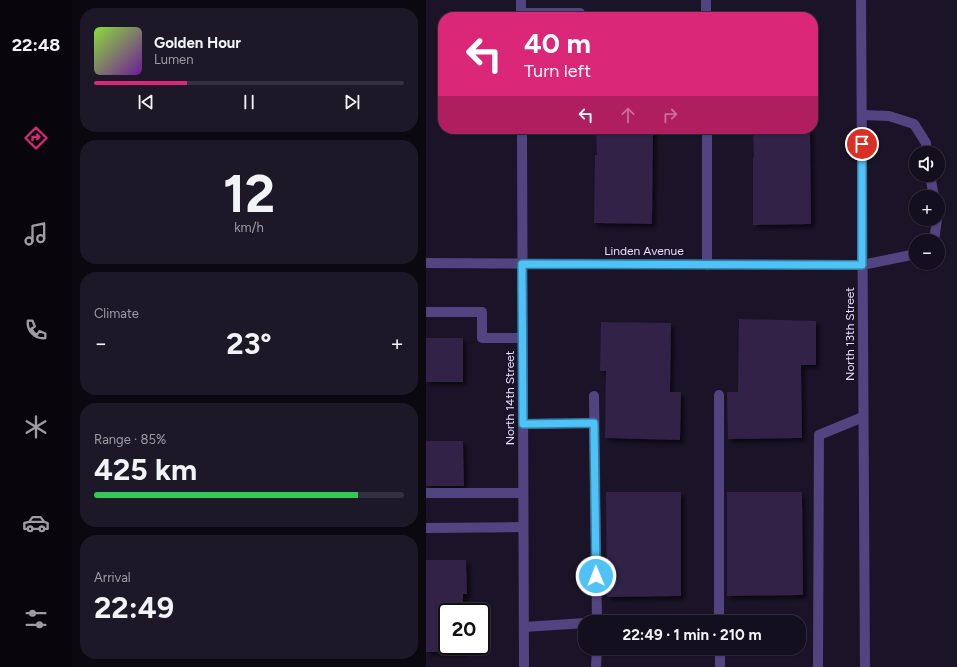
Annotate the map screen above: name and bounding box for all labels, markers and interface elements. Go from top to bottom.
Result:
text: 40 m [524,26,591,60]
icon: left [458,28,510,80]
text: 22:48 [12,34,60,56]
text: Golden Hour [154,34,241,52]
text: Lumen [154,52,193,67]
text: Turn left [524,60,591,82]
icon: previous [135,91,157,113]
icon: pause [238,91,260,113]
icon: next [341,91,363,113]
icon: left [575,104,597,126]
icon: ahead [617,104,639,126]
icon: right [659,104,681,126]
icon: directions [22,124,50,152]
pin [845,127,879,161]
icon: arrive [851,133,873,155]
map controls [909,146,945,270]
button: sound [909,146,945,182]
text: 12 [223,163,275,225]
button: + [909,190,945,226]
icon: music [22,220,50,248]
text: km/h [234,220,264,235]
button: − [909,234,945,270]
street label: Linden Avenue [604,244,684,258]
street label: North 13th Street [843,287,857,381]
text: Climate [94,306,139,321]
icon: phone [22,316,50,344]
text: 23° [226,325,272,362]
text: − [94,330,108,357]
text: + [390,330,404,357]
street label: North 14th Street [503,350,517,445]
icon: climate [22,413,50,441]
text: Range · 85% [94,432,166,447]
text: 425 km [94,451,197,488]
icon: car [22,509,50,537]
position arrow [575,555,617,597]
text: Arrival [94,570,131,585]
text: 22:49 [94,589,174,626]
speed limit sign: 20 [438,603,490,655]
icon: filters [22,605,50,633]
text: 22:49 · 1 min · 210 m [623,626,761,644]

